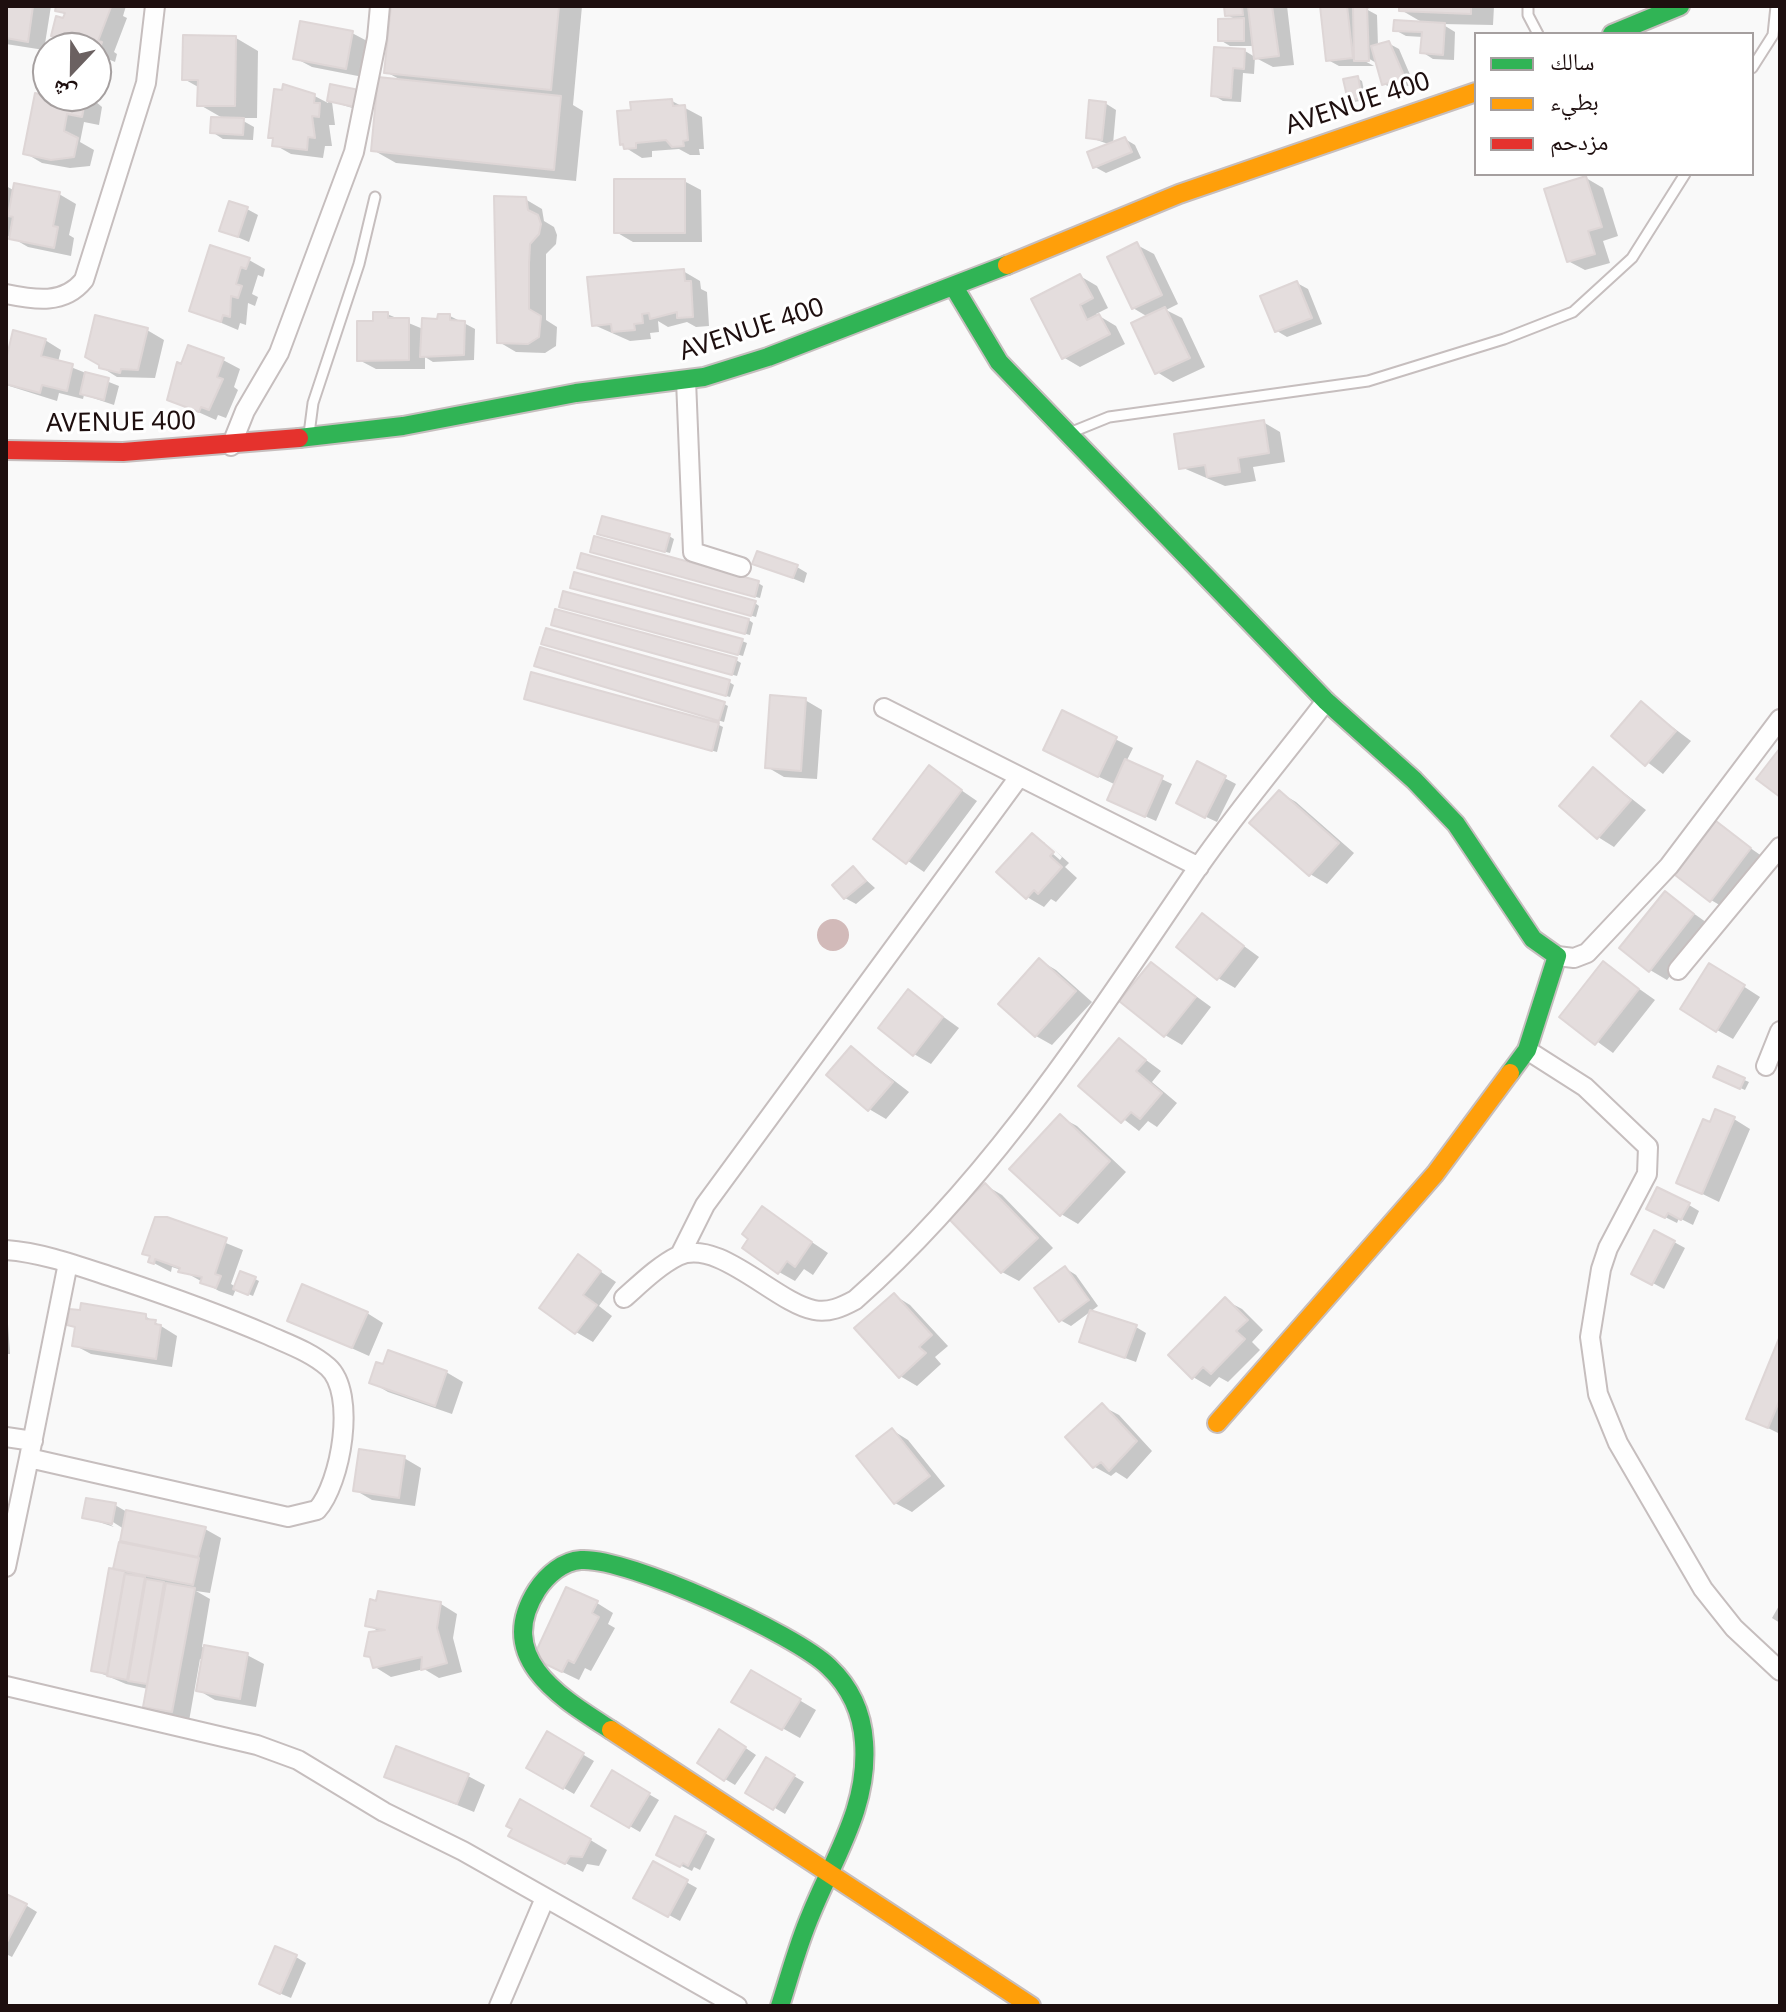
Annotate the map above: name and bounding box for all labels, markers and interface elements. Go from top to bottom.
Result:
north arrow [32,32,112,112]
legend [1474,32,1754,176]
text: سالك [1550,44,1595,77]
street label: AVENUE 400 [1282,66,1434,142]
text: ش [47,74,80,111]
text: بطيء [1550,84,1599,117]
text: مزدحم [1550,124,1609,157]
street label: AVENUE 400 [676,292,828,368]
street label: AVENUE 400 [46,406,196,440]

